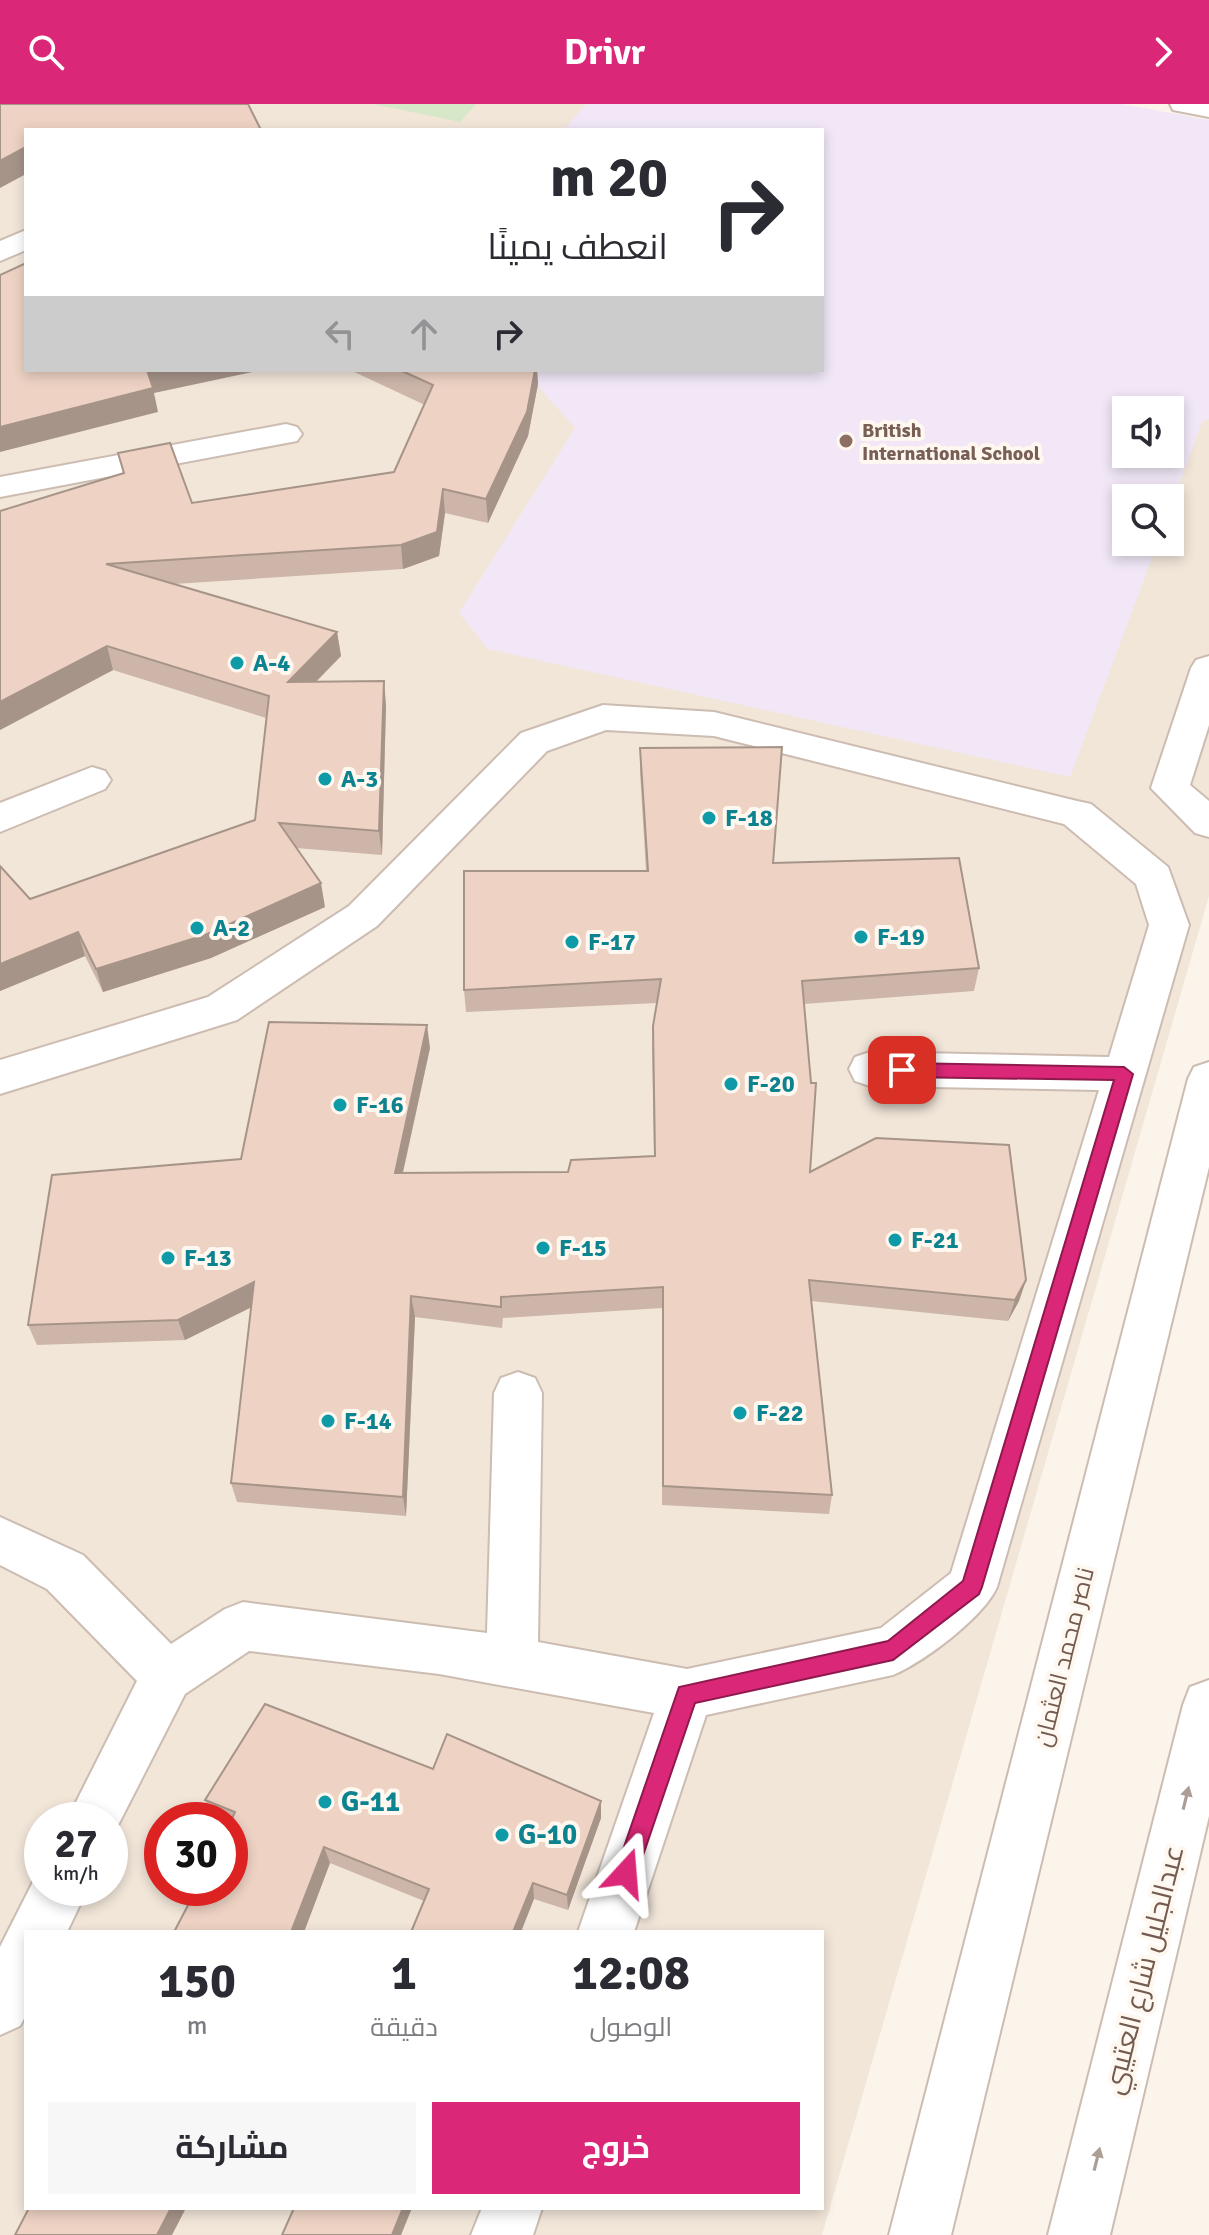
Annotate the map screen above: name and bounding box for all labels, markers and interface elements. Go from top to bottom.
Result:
icon: search [24,30,68,74]
text: Drivr [564,30,645,75]
icon: forward [1141,30,1185,74]
text: 20 m [550,143,668,212]
icon: right [696,160,800,264]
text: انعطف يمينًا [487,225,668,270]
icon: left [318,312,362,356]
icon: ahead [402,312,446,356]
icon: right [486,312,530,356]
map controls [1112,396,1184,556]
button: sound [1112,396,1184,468]
place label: British International School [862,418,1040,466]
marker: British International School [837,432,855,450]
button: search [1112,484,1184,556]
place label: A-4 [253,648,290,678]
marker: A-4 [228,654,246,672]
place label: A-3 [341,764,378,794]
marker: A-3 [316,770,334,788]
place label: F-18 [725,803,773,833]
marker: F-18 [700,809,718,827]
place label: A-2 [213,913,250,943]
marker: A-2 [188,919,206,937]
place label: F-19 [877,922,925,952]
place label: F-17 [588,927,636,957]
marker: F-19 [852,928,870,946]
marker: F-17 [563,933,581,951]
pin [868,1036,936,1104]
icon: arrive [880,1048,924,1092]
place label: F-20 [747,1069,795,1099]
marker: F-20 [722,1075,740,1093]
place label: F-16 [356,1090,404,1120]
marker: F-16 [331,1096,349,1114]
place label: F-21 [911,1225,959,1255]
marker: F-21 [886,1231,904,1249]
place label: F-15 [559,1233,607,1263]
marker: F-15 [534,1239,552,1257]
place label: F-13 [184,1243,232,1273]
marker: F-13 [159,1249,177,1267]
place label: F-22 [756,1398,804,1428]
marker: F-22 [731,1404,749,1422]
place label: F-14 [344,1406,392,1436]
marker: F-14 [319,1412,337,1430]
street label: ناصر محمد العثمان [1027,1564,1101,1750]
place label: G-11 [341,1785,400,1819]
one-way arrow [1181,1785,1193,1810]
marker: G-11 [316,1793,334,1811]
speed limit sign: 30 [144,1802,248,1906]
place label: G-10 [518,1818,577,1852]
text: 27 [54,1819,98,1869]
marker: G-10 [493,1826,511,1844]
position arrow [584,1831,668,1915]
street label: عبدالجليل شارع العتيبي [1097,1842,1195,2099]
text: km/h [53,1861,99,1886]
text: 1 [391,1944,417,2003]
text: 12:08 [572,1944,690,2003]
text: 150 [158,1952,236,2011]
text: m [187,2010,207,2042]
text: دقيقة [370,2012,438,2044]
text: الوصول [589,2012,672,2044]
button: مشاركة [48,2102,416,2194]
button: خروج [432,2102,800,2194]
one-way arrow [1092,2147,1104,2172]

